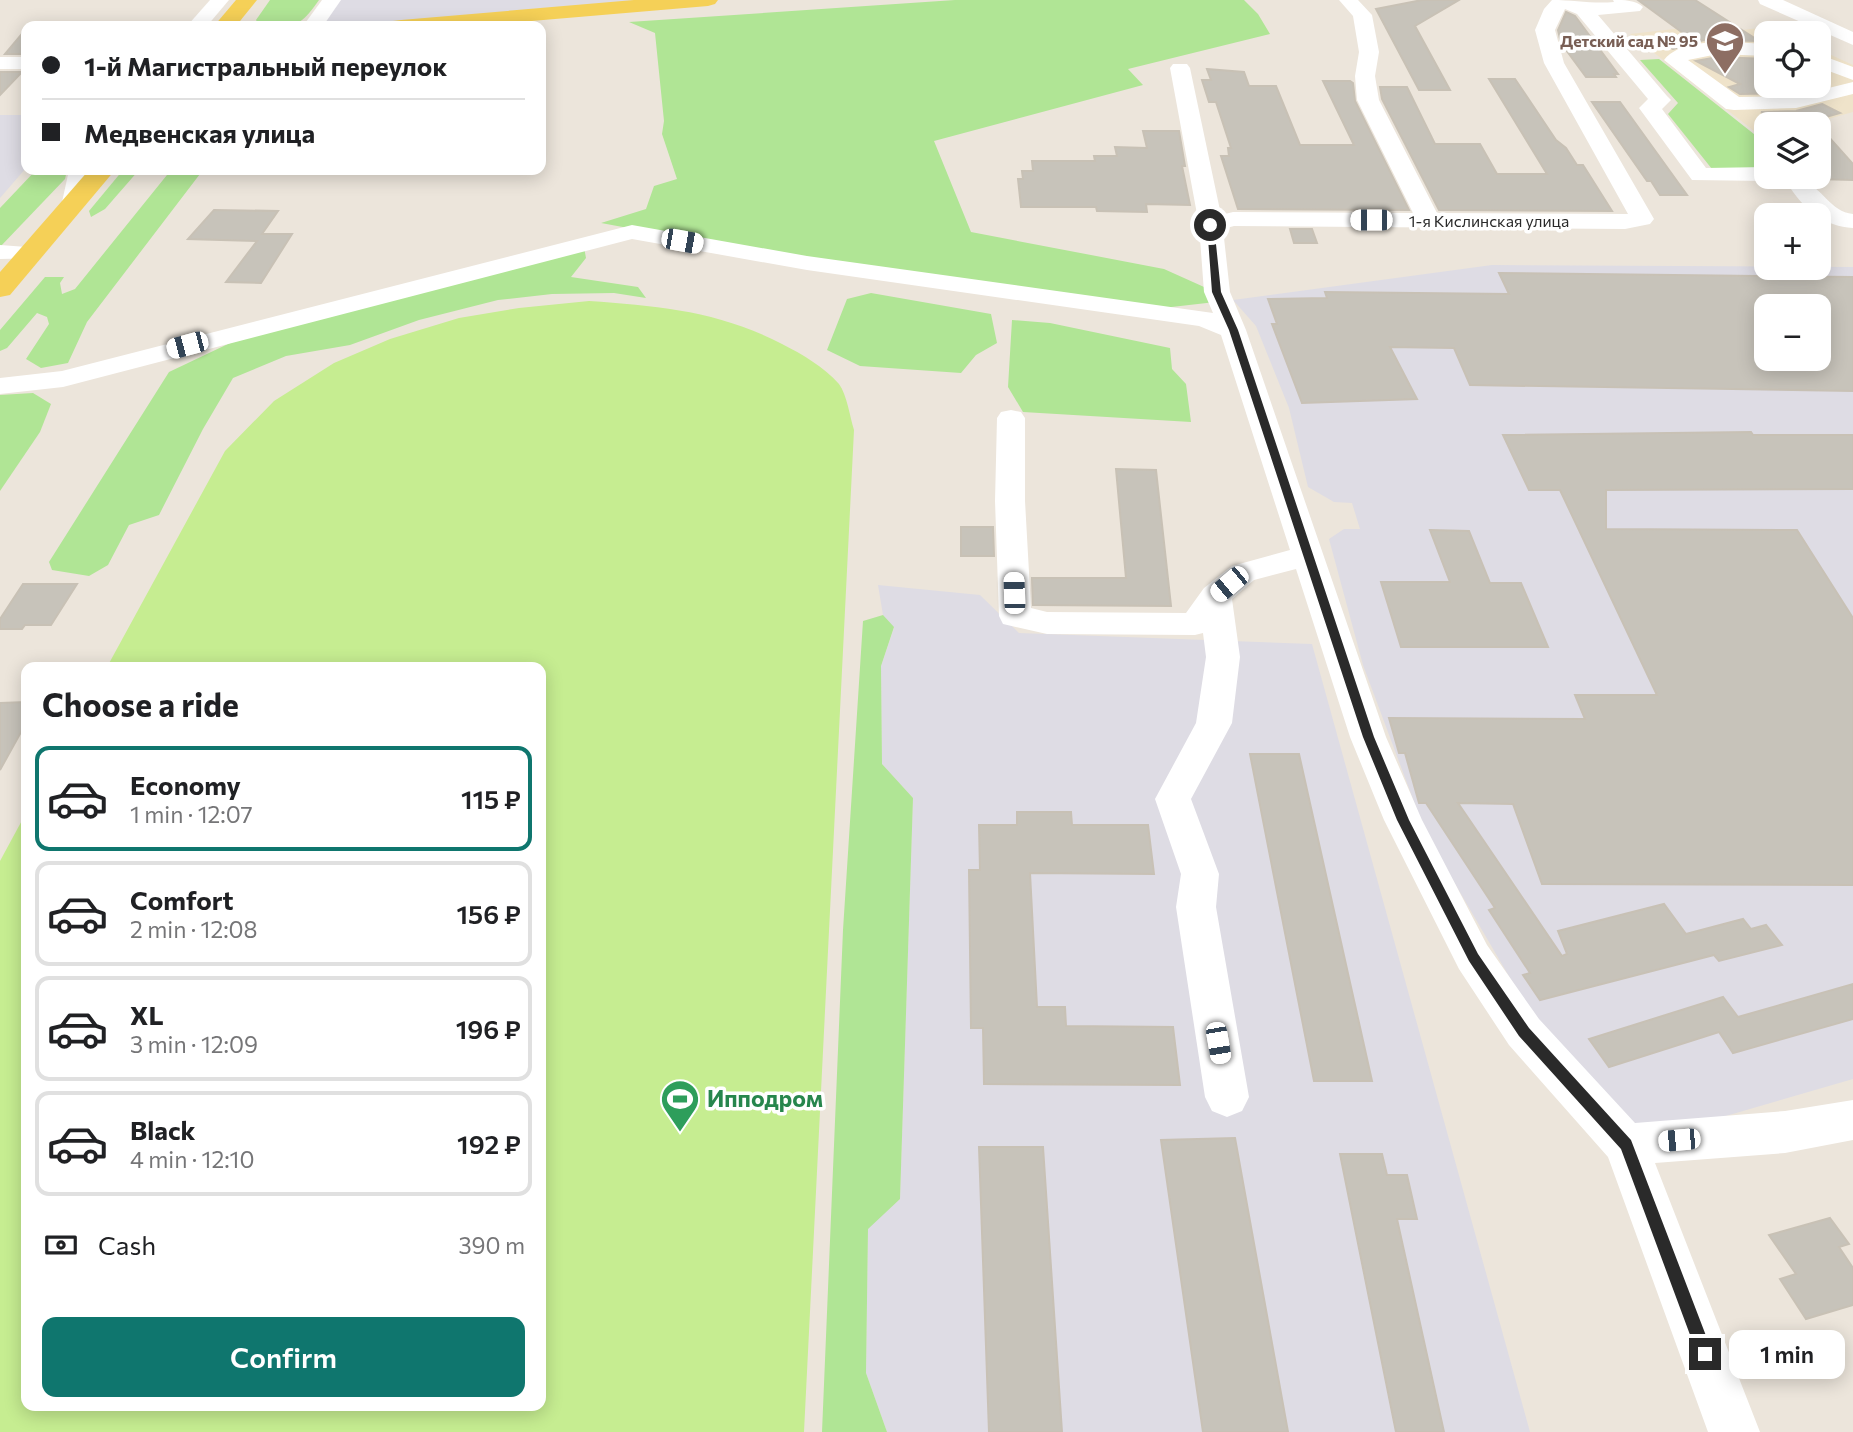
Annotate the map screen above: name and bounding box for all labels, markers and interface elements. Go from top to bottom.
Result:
school or university icon: Детский сад № 95 [1704,20,1746,75]
map controls [1754,21,1831,371]
button: locate [1754,21,1831,98]
place label: Детский сад № 95 [1560,31,1698,50]
text: 1-й Магистральный переулок [84,50,447,81]
button: layers [1754,112,1831,189]
text: Медвенская улица [84,117,315,148]
button: + [1754,203,1831,280]
route start [1194,209,1226,241]
car [1351,210,1393,231]
street label: 1-я Кислинская улица [1409,211,1569,230]
car [660,227,705,255]
button: − [1754,294,1831,371]
car [164,329,211,361]
car [1207,562,1252,606]
car [1003,572,1026,614]
text: Choose a ride [42,684,239,724]
icon: car [46,767,109,830]
text: Economy [130,769,241,800]
text: 115 ₽ [461,783,521,814]
text: 1 min · 12:07 [130,800,253,828]
icon: car [46,882,109,945]
text: Comfort [130,884,233,915]
text: 156 ₽ [457,898,521,929]
text: 2 min · 12:08 [130,915,258,943]
icon: car [46,997,109,1060]
text: XL [130,999,164,1030]
text: 196 ₽ [456,1013,521,1044]
car [1205,1020,1232,1066]
text: 3 min · 12:09 [130,1030,258,1058]
sports icon: Ипподром [659,1078,701,1133]
place label: Ипподром [707,1084,823,1112]
icon: car [46,1112,109,1175]
text: Black [130,1114,196,1145]
text: 192 ₽ [457,1128,521,1159]
car [1658,1128,1701,1152]
text: 4 min · 12:10 [130,1145,254,1173]
icon: cash [42,1226,80,1264]
text: Cash [98,1229,156,1260]
text: 390 m [458,1231,525,1259]
button: Confirm [42,1317,525,1397]
callout: 1 min [1730,1330,1845,1378]
route end [1689,1338,1721,1370]
text: 1 min [1760,1340,1814,1368]

